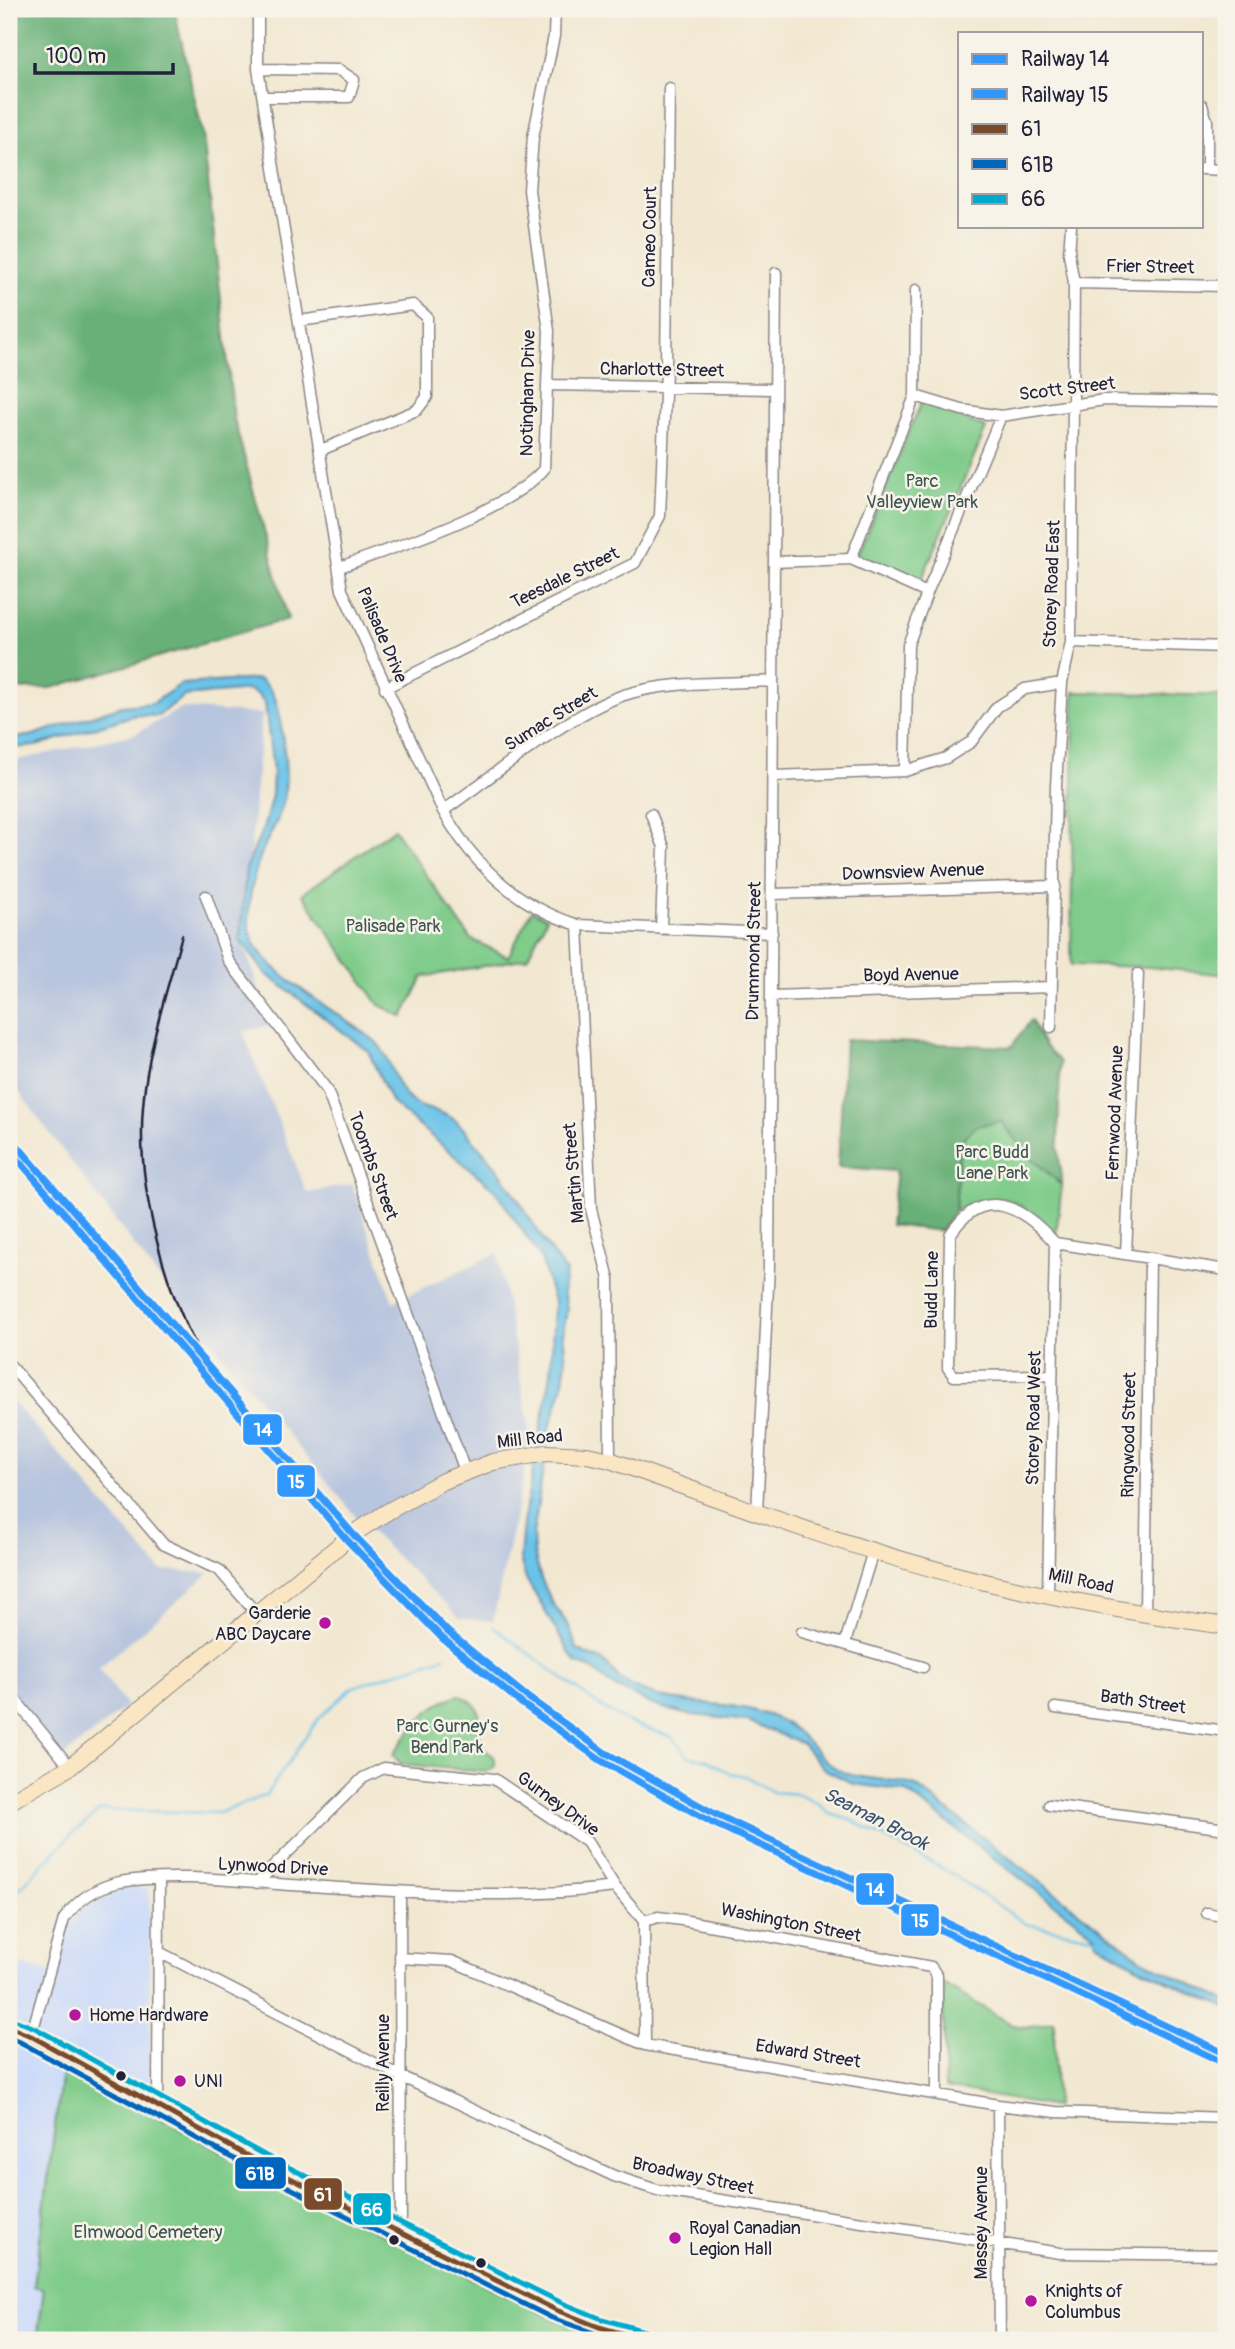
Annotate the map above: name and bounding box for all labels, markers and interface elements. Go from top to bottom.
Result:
scale bar [35,32,173,76]
legend [958,32,1204,228]
text: 100 m [46,43,106,70]
text: Railway 14 [1021,46,1110,73]
text: Railway 15 [1021,82,1109,109]
text: 61 [1021,116,1041,143]
text: 61B [1021,152,1053,179]
street label: Cameo Court [638,185,662,288]
text: 66 [1021,186,1045,213]
street label: Frier Street [1106,255,1195,279]
street label: Notingham Drive [515,329,541,457]
street label: Charlotte Street [600,357,725,383]
street label: Scott Street [1018,372,1117,406]
park label: Parc Valleyview Park [866,470,979,514]
street label: Storey Road East [1038,519,1066,648]
street label: Teesdale Street [507,542,624,614]
street label: Palisade Drive [352,584,413,686]
street label: Sumac Street [500,681,602,757]
street label: Downsview Avenue [841,858,985,886]
street label: Drummond Street [741,880,767,1021]
park label: Palisade Park [346,915,441,938]
street label: Boyd Avenue [863,963,959,987]
street label: Fernwood Avenue [1101,1045,1129,1181]
street label: Toombs Street [343,1109,403,1224]
street label: Martin Street [558,1121,590,1224]
park label: Parc Budd Lane Park [955,1141,1029,1185]
street label: Budd Lane [920,1251,944,1329]
street label: Storey Road West [1021,1350,1047,1486]
street label: Ringwood Street [1116,1371,1142,1498]
line badge: 14 [242,1413,283,1446]
text: 14 [254,1418,272,1442]
street label: Mill Road [496,1424,564,1454]
line badge: 15 [276,1464,316,1498]
text: 15 [287,1470,305,1494]
street label: Mill Road [1046,1563,1116,1599]
place label: Garderie ABC Daycare [215,1602,311,1646]
marker: Garderie ABC Daycare [317,1615,333,1631]
street label: Bath Street [1099,1685,1188,1720]
park label: Parc Gurney's Bend Park [396,1715,498,1759]
street label: Gurney Drive [512,1766,604,1842]
water label: Seaman Brook [819,1782,934,1857]
street label: Lynwood Drive [217,1853,329,1881]
line badge: 14 [855,1872,895,1906]
text: 14 [866,1878,884,1902]
street label: Washington Street [719,1898,864,1948]
line badge: 15 [900,1903,940,1937]
text: 15 [911,1909,929,1933]
place label: Home Hardware [89,2004,209,2027]
marker: Home Hardware [67,2007,83,2023]
street label: Reilly Avenue [372,2014,395,2112]
street label: Edward Street [754,2034,863,2074]
unlabelled marker [114,2069,128,2083]
place label: UNI [194,2070,223,2093]
marker: UNI [172,2073,188,2089]
street label: Broadway Street [630,2152,757,2200]
line badge: 61B [234,2156,287,2190]
text: 61B [245,2162,275,2186]
street label: Massey Avenue [970,2166,993,2280]
line badge: 61 [303,2177,343,2211]
text: 61 [314,2183,332,2207]
line badge: 66 [352,2192,392,2226]
text: 66 [361,2198,383,2222]
place label: Royal Canadian Legion Hall [689,2217,801,2261]
park label: Elmwood Cemetery [74,2221,223,2244]
marker: Royal Canadian Legion Hall [667,2230,683,2246]
unlabelled marker [387,2233,401,2247]
unlabelled marker [474,2256,488,2270]
place label: Knights of Columbus [1045,2280,1124,2324]
marker: Knights of Columbus [1023,2293,1039,2309]

